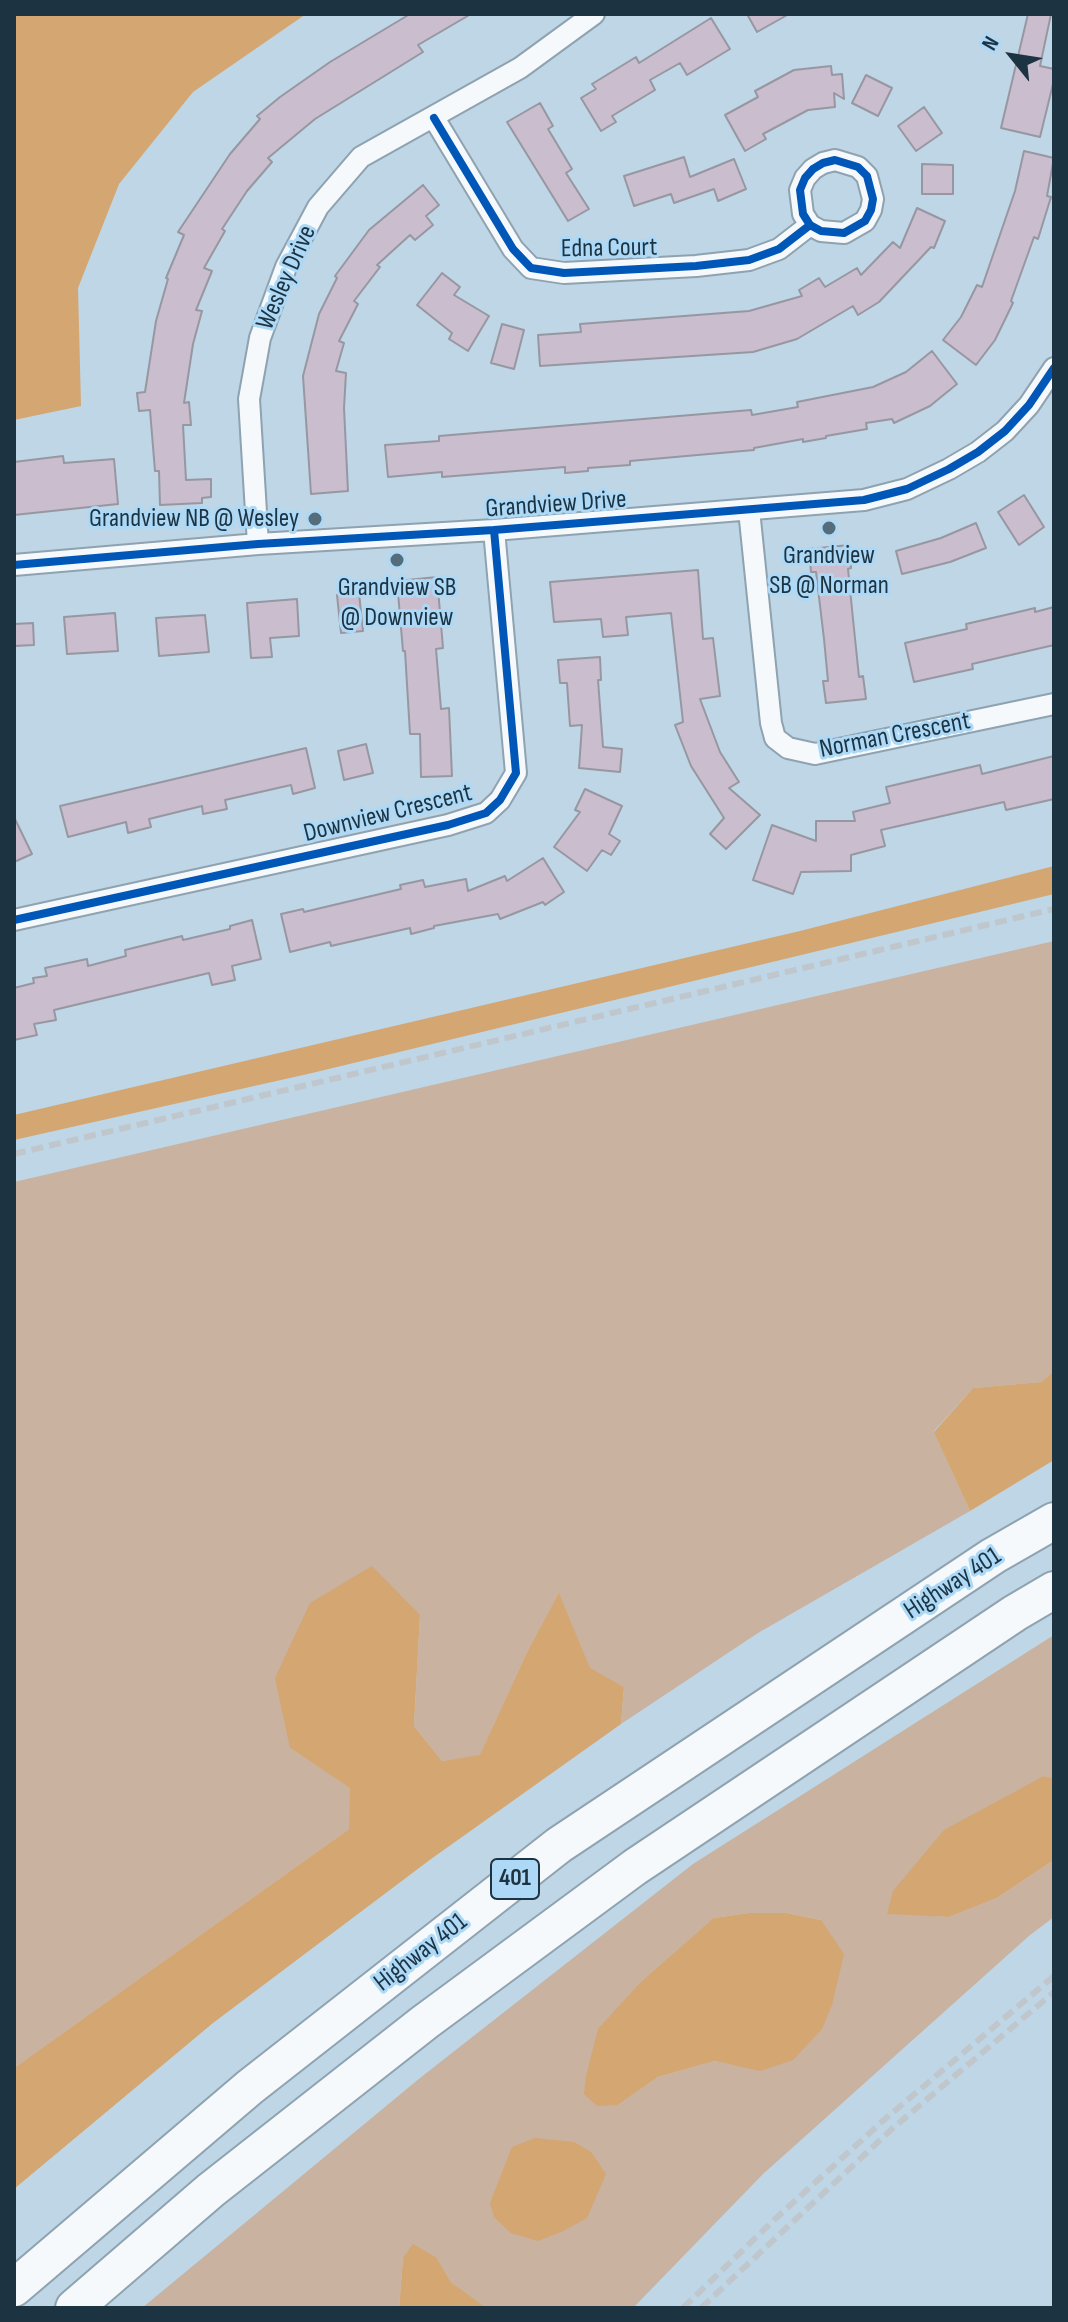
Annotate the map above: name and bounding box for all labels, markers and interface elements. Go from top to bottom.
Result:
north arrow [972,16,1052,96]
text: N [976,32,1005,56]
street label: Wesley Drive [250,221,324,335]
street label: Edna Court [561,233,657,265]
street label: Grandview Drive [484,485,628,525]
place label: Grandview NB @ Wesley [89,503,299,535]
marker: Grandview NB @ Wesley [306,510,324,528]
marker: Grandview SB @ Norman [820,519,838,537]
place label: Grandview SB @ Norman [769,540,889,602]
marker: Grandview SB @ Downview [388,551,406,569]
place label: Grandview SB @ Downview [338,572,456,634]
street label: Norman Crescent [817,706,973,766]
street label: Downview Crescent [301,778,475,850]
street label: Highway 401 [899,1541,1007,1627]
road number: 401 [491,1859,539,1899]
street label: Highway 401 [368,1907,474,1999]

